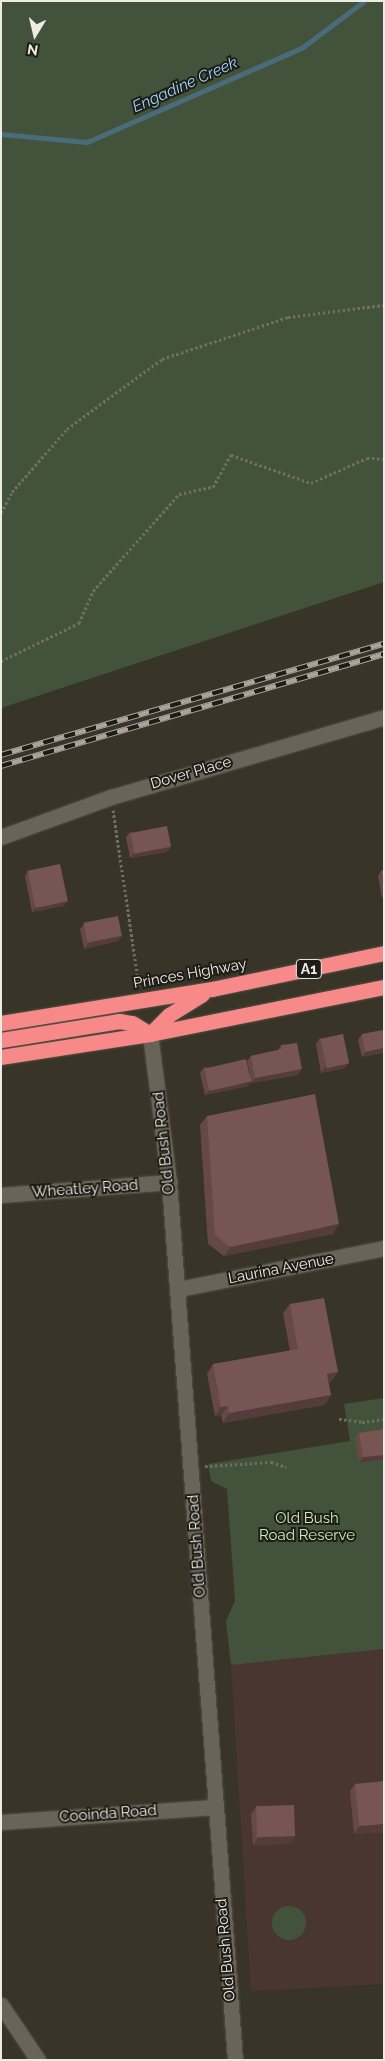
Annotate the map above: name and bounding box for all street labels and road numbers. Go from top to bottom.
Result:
street label: Dover Place [148,753,234,793]
street label: Princes Highway [132,955,248,993]
road number: A1 [295,958,323,981]
street label: Old Bush Road [150,1091,178,1195]
street label: Wheatley Road [31,1176,139,1202]
street label: Laurina Avenue [226,1250,336,1288]
street label: Old Bush Road [184,1494,210,1598]
street label: Cooinda Road [59,1802,157,1826]
street label: Old Bush Road [213,1898,239,2002]

